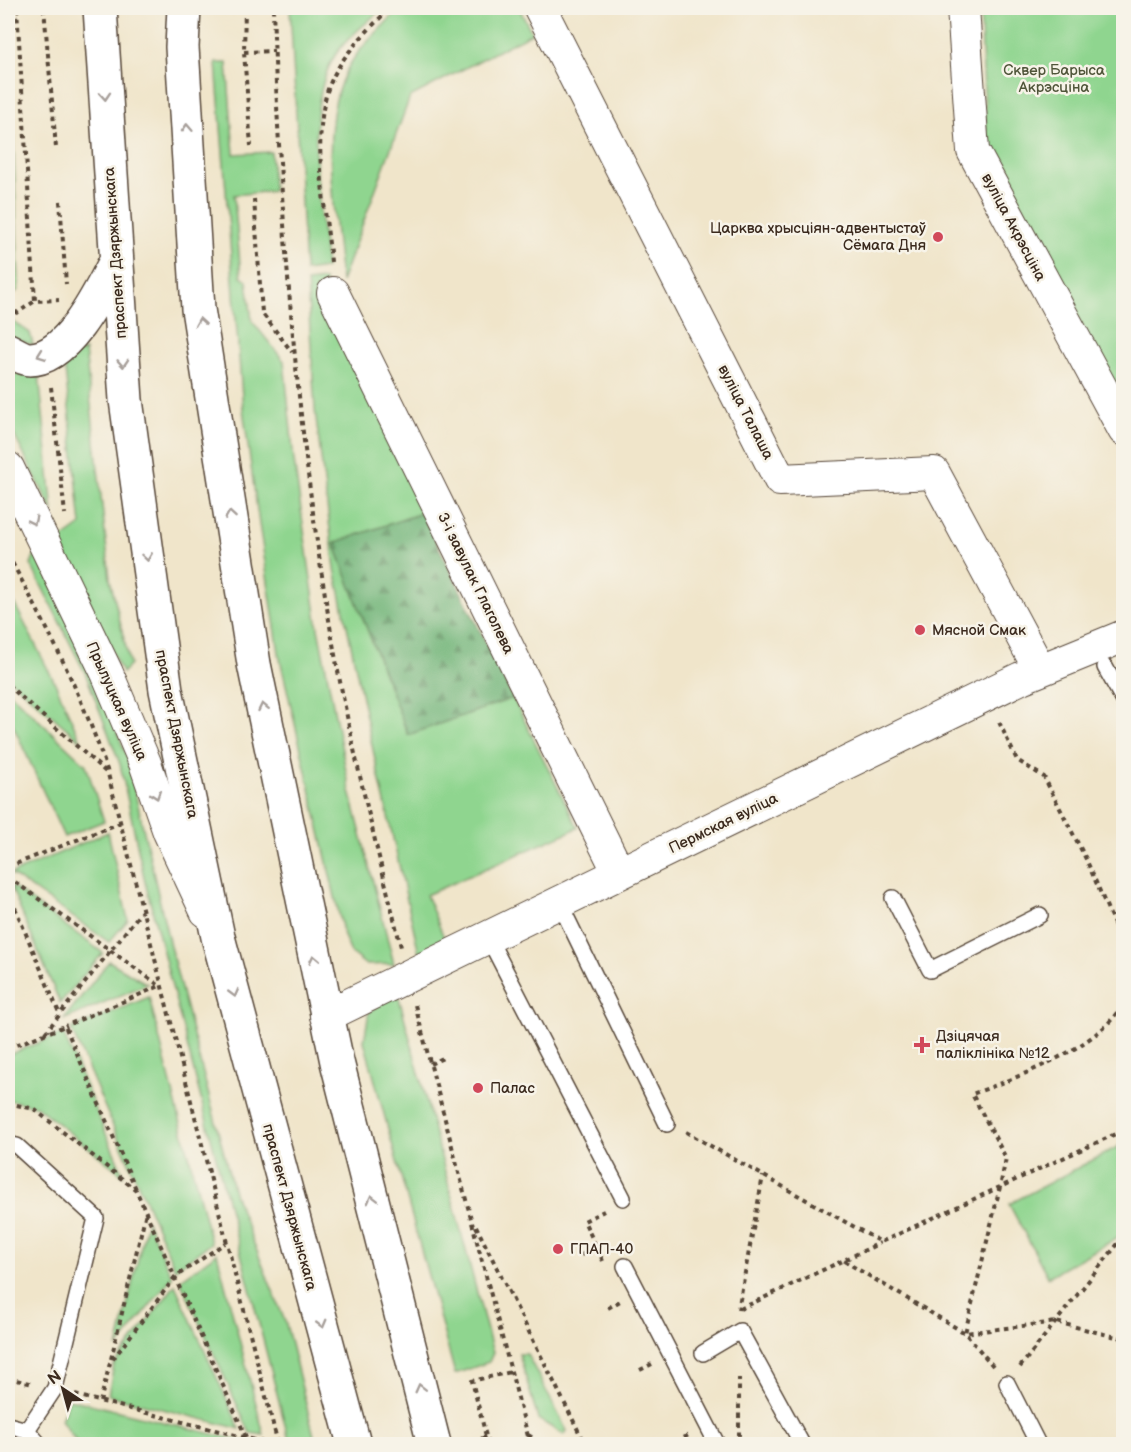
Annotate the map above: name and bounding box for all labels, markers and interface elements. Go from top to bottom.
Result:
park label: Сквер Барыса Акрэсціна [1003,61,1105,97]
one-way arrow [98,92,111,101]
one-way arrow [181,123,194,132]
street label: праспект Дзяржынскага [100,166,131,339]
street label: вуліца Акрэсціна [977,170,1050,284]
place label: Царква хрысціян-адвентыстаў Сёмага Дня [710,219,926,255]
marker: Царква хрысціян-адвентыстаў Сёмага Дня [931,230,945,244]
one-way arrow [194,318,207,328]
one-way arrow [36,348,47,361]
one-way arrow [116,359,129,368]
street label: вуліца Талаша [713,362,778,463]
street label: 3-і завулак Глаголева [433,509,518,657]
one-way arrow [225,510,237,519]
one-way arrow [26,514,38,525]
one-way arrow [141,552,153,561]
place label: Мясной Смак [932,621,1026,640]
marker: Мясной Смак [913,623,927,637]
street label: Прылуцкая вуліца [82,639,151,764]
street label: праспект Дзяржынскага [151,648,202,820]
one-way arrow [257,702,270,712]
one-way arrow [148,789,161,800]
street label: Пермская вуліца [666,789,781,858]
one-way arrow [308,954,321,964]
one-way arrow [226,988,239,998]
place label: Дзіцячая паліклініка №12 [936,1027,1050,1063]
marker: Дзіцячая паліклініка №12 [913,1036,931,1054]
place label: Палас [490,1079,535,1098]
marker: Палас [471,1081,485,1095]
street label: праспект Дзяржынскага [258,1122,321,1293]
one-way arrow [366,1194,379,1204]
place label: ГПАП-40 [570,1240,633,1259]
marker: ГПАП-40 [551,1242,565,1256]
one-way arrow [314,1319,327,1329]
north arrow [33,1359,93,1419]
text: N [45,1367,66,1389]
one-way arrow [414,1383,427,1393]

